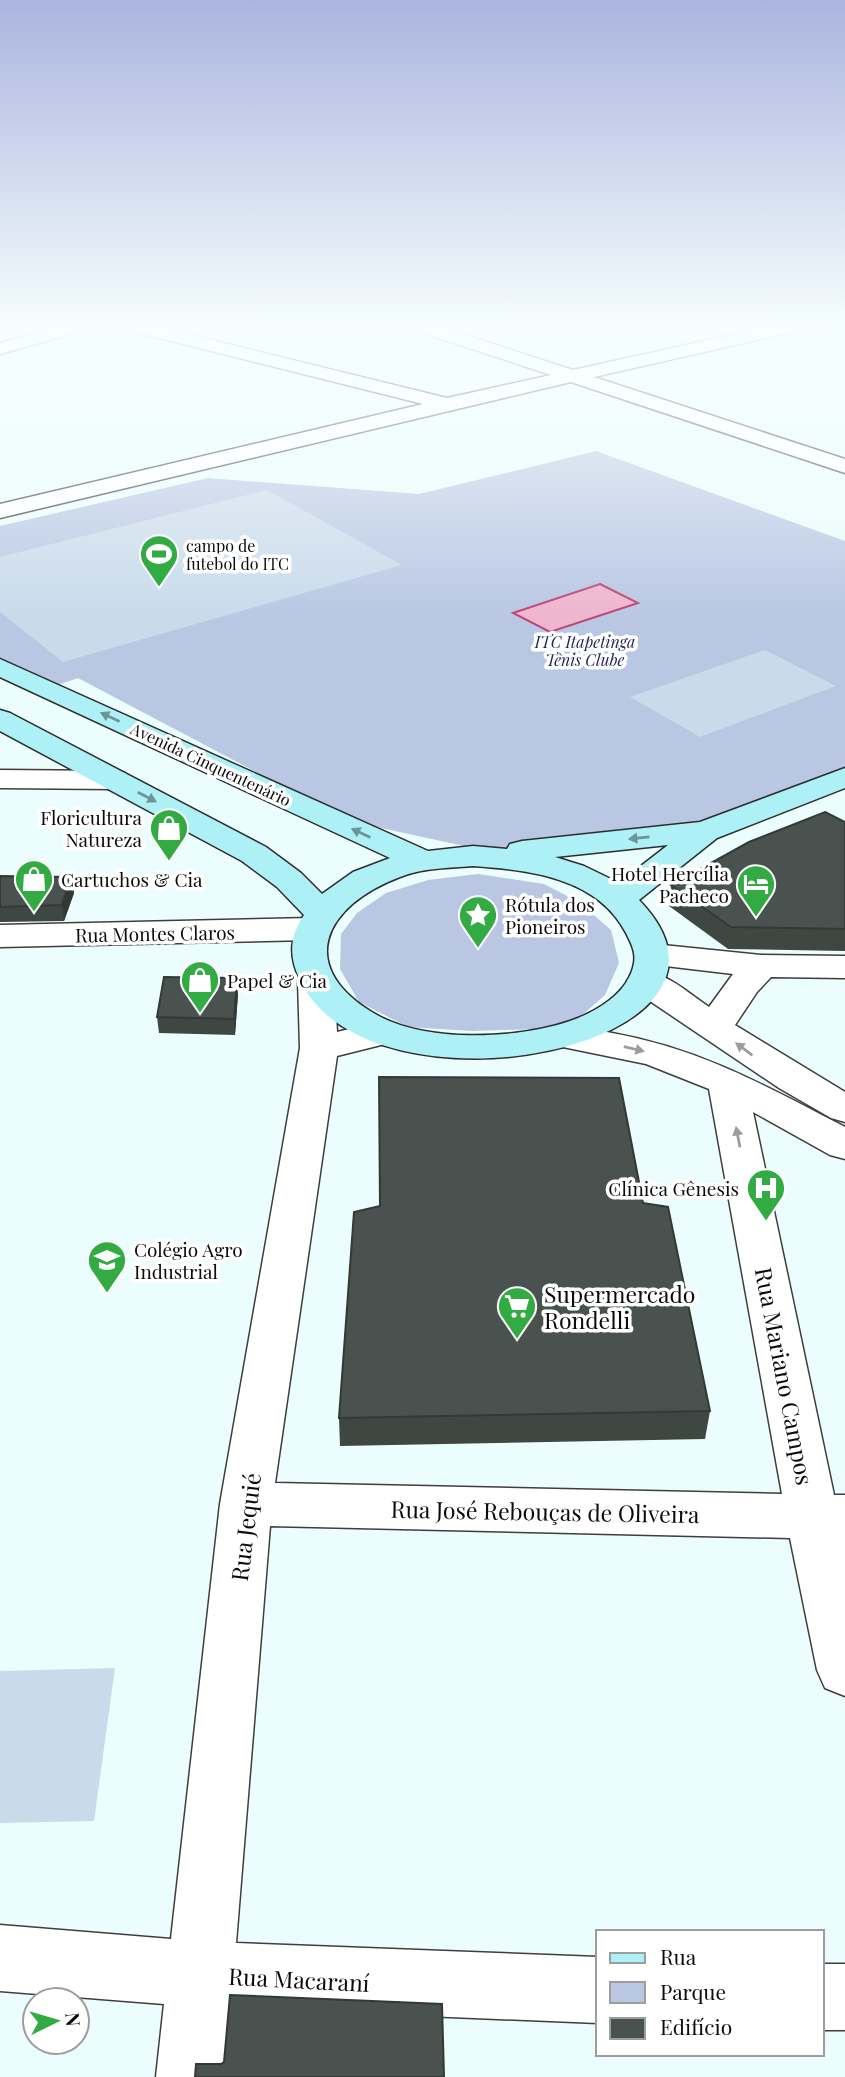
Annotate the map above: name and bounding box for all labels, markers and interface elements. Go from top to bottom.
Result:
sports icon: campo de futebol do ITC [138,533,180,588]
place label: campo de futebol do ITC [186,535,289,574]
park label: ITC Itapetinga Tênis Clube [534,631,635,670]
one-way arrow [100,711,120,723]
street label: Avenida Cinquentenário [127,717,295,810]
one-way arrow [137,791,157,802]
place label: Floricultura Natureza [40,804,143,852]
shop icon: Floricultura Natureza [148,807,190,862]
one-way arrow [351,827,371,839]
one-way arrow [627,833,649,844]
shop icon: Cartuchos & Cia [13,858,55,913]
place label: Hotel Hercília Pacheco [611,860,730,908]
hotel icon: Hotel Hercília Pacheco [735,863,777,918]
place label: Cartuchos & Cia [61,866,203,892]
place label: Rótula dos Pioneiros [505,891,595,939]
place icon: Rótula dos Pioneiros [457,894,499,949]
street label: Rua Montes Claros [75,919,235,947]
shop icon: Papel & Cia [179,959,221,1014]
place label: Papel & Cia [227,967,328,993]
one-way arrow [736,1042,754,1057]
one-way arrow [623,1044,645,1055]
one-way arrow [733,1126,744,1148]
hospital icon: Clínica Gênesis [745,1167,787,1222]
place label: Clínica Gênesis [608,1175,739,1201]
place label: Colégio Agro Industrial [134,1236,243,1284]
school or university icon: Colégio Agro Industrial [86,1239,128,1294]
street label: Rua Mariano Campos [749,1265,821,1487]
place label: Supermercado Rondelli [544,1278,695,1335]
supermarket icon: Supermercado Rondelli [496,1285,538,1340]
street label: Rua Jequié [223,1471,267,1583]
street label: Rua José Rebouças de Oliveira [390,1493,700,1529]
legend [596,1930,824,2056]
text: Rua [660,1942,697,1970]
street label: Rua Macaraní [228,1960,371,1998]
text: Parque [660,1977,726,2005]
north arrow [21,1986,91,2056]
text: N [60,2011,88,2028]
text: Edifício [660,2012,732,2040]

